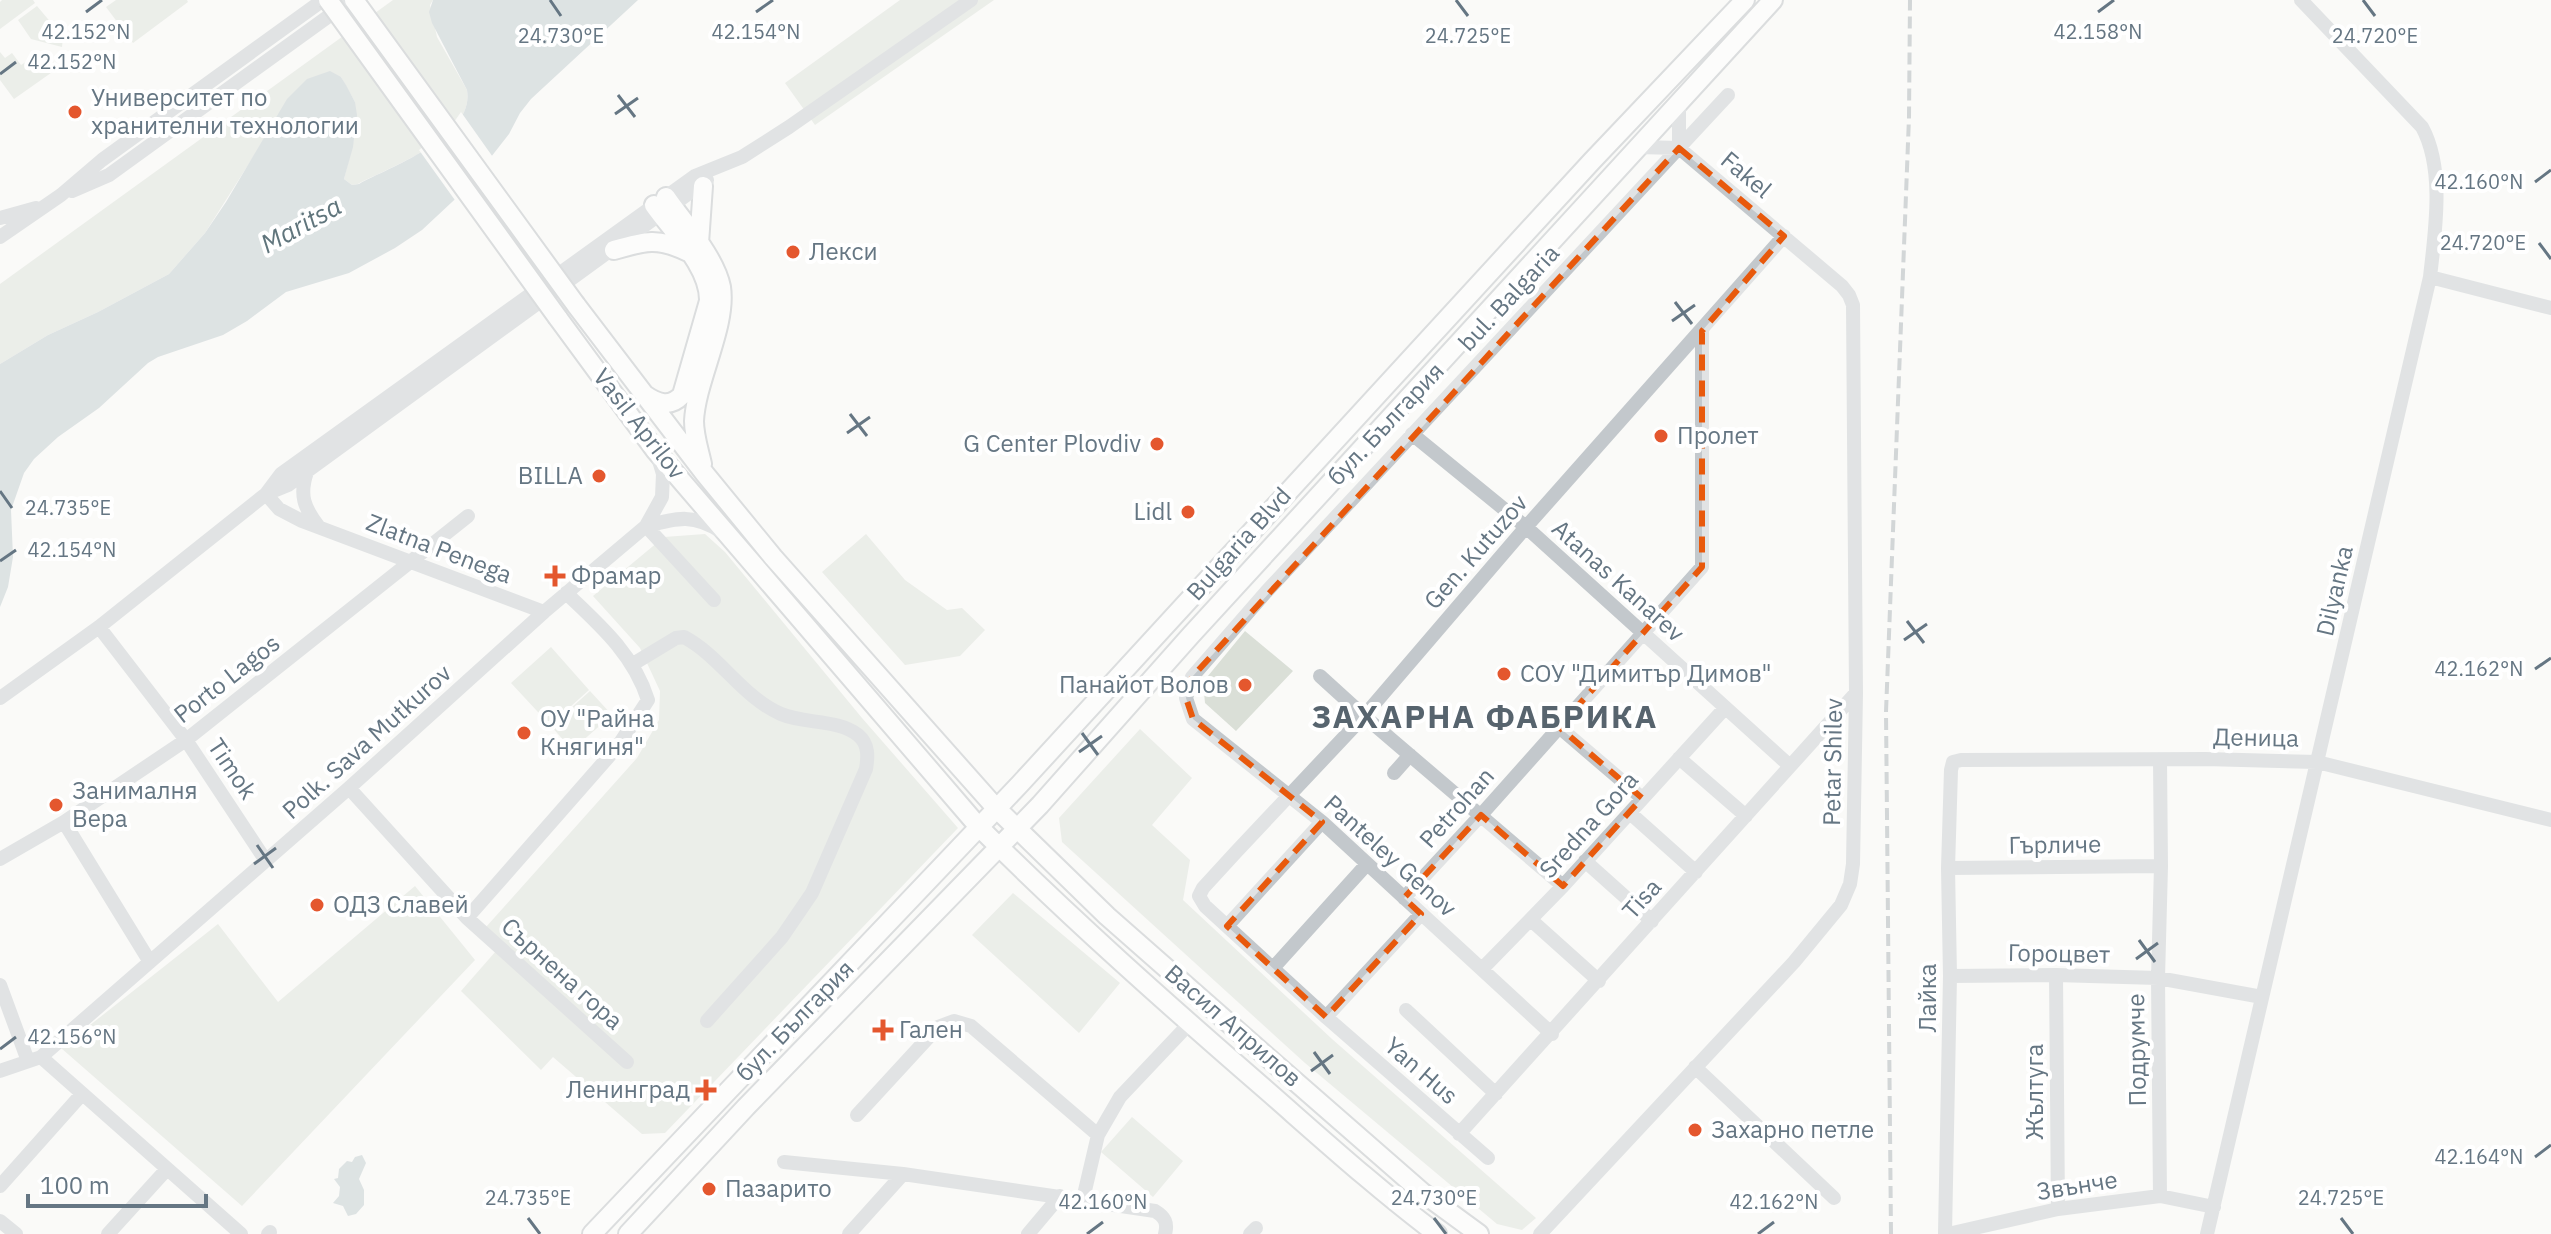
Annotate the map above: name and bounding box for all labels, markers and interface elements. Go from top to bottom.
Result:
text: 42.152°N [42,18,130,45]
text: 42.154°N [712,18,800,45]
text: 42.158°N [2054,18,2142,45]
text: 24.730°E [518,22,604,49]
text: 24.725°E [1425,22,1511,49]
text: 24.720°E [2332,22,2418,49]
text: 42.152°N [28,48,116,75]
place label: Университет по хранителни технологии [91,81,359,141]
marker: Университет по хранителни технологии [66,103,84,121]
street label: Fakel [1714,144,1779,205]
text: 42.160°N [2435,168,2523,195]
water label: Maritsa [254,188,347,260]
text: 24.720°E [2440,229,2526,256]
place label: Лекси [809,235,878,267]
street label: bul. Balgaria [1451,237,1566,357]
marker: Лекси [784,243,802,261]
street label: бул. България [1320,355,1451,492]
street label: Vasil Aprilov [586,361,693,486]
place label: Пролет [1677,419,1759,451]
place label: G Center Plovdiv [963,427,1141,459]
marker: Пролет [1652,427,1670,445]
marker: G Center Plovdiv [1148,435,1166,453]
place label: BILLA [518,459,583,491]
marker: BILLA [590,467,608,485]
street label: Bulgaria Blvd [1179,480,1298,607]
street label: Gen. Kutuzov [1416,487,1534,616]
text: 24.735°E [25,494,111,521]
place label: Lidl [1134,495,1172,527]
marker: Lidl [1179,503,1197,521]
street label: Zlatna Penega [362,506,517,591]
street label: Atanas Kanarev [1546,512,1692,648]
text: 42.154°N [28,536,116,563]
street label: Dilyanka [2308,542,2360,639]
place label: Фрамар [571,559,661,591]
marker: Фрамар [546,567,564,585]
street label: Porto Lagos [167,627,286,730]
text: 42.162°N [2435,655,2523,682]
street label: Polk. Sava Mutkurov [275,657,458,826]
place label: СОУ "Димитър Димов" [1520,657,1772,689]
marker: СОУ "Димитър Димов" [1495,665,1513,683]
place label: Панайот Волов [1059,668,1229,700]
marker: Панайот Волов [1236,676,1254,694]
district label: ЗАХАРНА ФАБРИКА [1311,695,1659,737]
street label: Petar Shilev [1815,698,1849,826]
place label: ОУ "Райна Княгиня" [540,702,655,762]
street label: Деница [2213,720,2299,754]
marker: ОУ "Райна Княгиня" [515,724,533,742]
street label: Timok [201,732,265,805]
street label: Petrohan [1412,760,1501,854]
street label: Sredna Gora [1532,764,1645,885]
place label: Занималня Вера [72,774,198,834]
street label: Panteley Genov [1318,787,1464,923]
marker: Занималня Вера [47,796,65,814]
street label: Гърличе [2008,827,2102,861]
street label: Tisa [1615,871,1668,925]
place label: ОДЗ Славей [333,888,469,920]
marker: ОДЗ Славей [308,896,326,914]
street label: Сърнена гора [495,910,630,1036]
street label: Гороцвет [2008,936,2110,970]
street label: бул. България [728,953,860,1088]
street label: Васил Априлов [1158,957,1309,1094]
street label: Лайка [1911,963,1943,1033]
street label: Подрумче [2119,993,2153,1107]
place label: Гален [899,1013,963,1045]
marker: Гален [874,1021,892,1039]
text: 42.156°N [28,1023,116,1050]
street label: Yan Hus [1378,1029,1465,1111]
street label: Жълтуга [2018,1043,2050,1140]
place label: Ленинград [566,1073,690,1105]
marker: Ленинград [697,1081,715,1099]
place label: Захарно петле [1711,1113,1874,1145]
marker: Захарно петле [1686,1121,1704,1139]
text: 42.164°N [2435,1143,2523,1170]
scale bar [28,1158,206,1208]
street label: Звънче [2034,1163,2120,1207]
text: 100 m [40,1169,110,1201]
place label: Пазарито [725,1172,832,1204]
marker: Пазарито [700,1180,718,1198]
text: 24.735°E [485,1184,571,1211]
text: 24.730°E [1391,1184,1477,1211]
text: 24.725°E [2298,1184,2384,1211]
text: 42.160°N [1059,1188,1147,1215]
text: 42.162°N [1730,1188,1818,1215]

